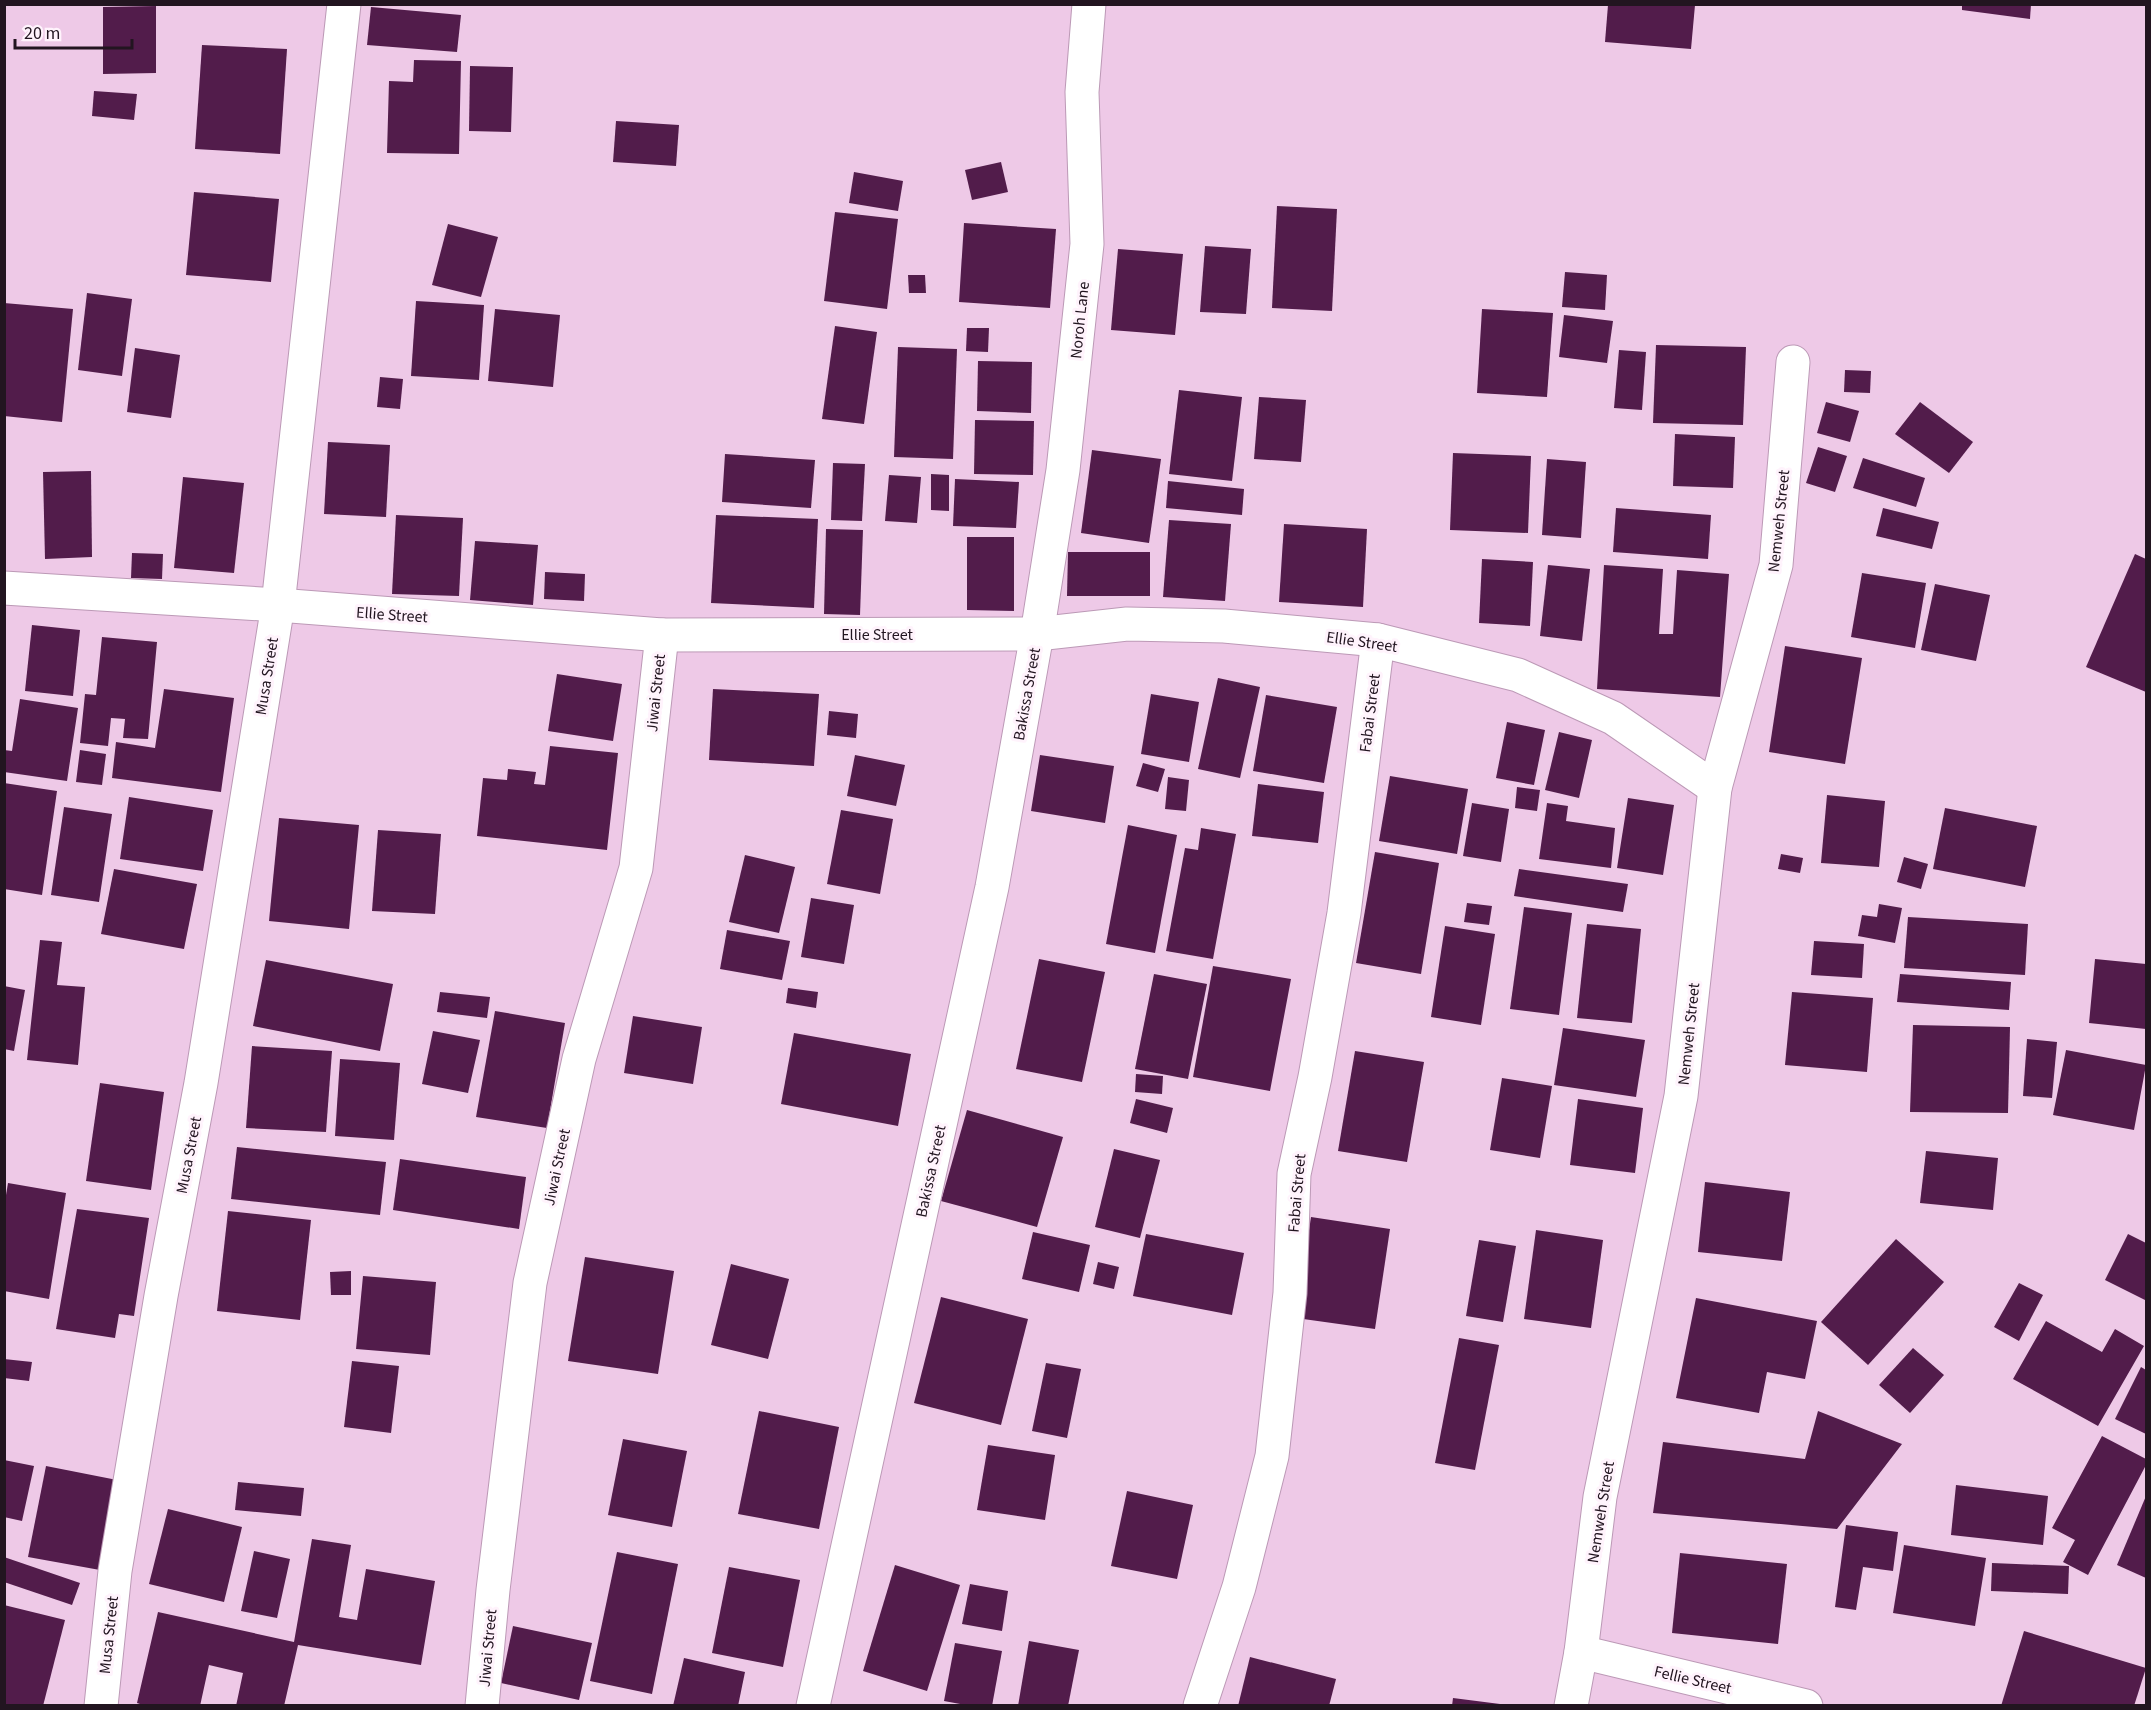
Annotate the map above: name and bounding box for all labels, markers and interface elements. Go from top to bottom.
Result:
scale bar [15,12,132,50]
text: 20 m [24,21,60,46]
street label: Noroh Lane [1065,280,1095,360]
street label: Nemweh Street [1763,468,1795,573]
street label: Ellie Street [355,602,429,629]
street label: Ellie Street [841,624,913,646]
street label: Ellie Street [1325,626,1400,658]
street label: Musa Street [250,635,284,717]
street label: Bakissa Street [1008,645,1046,742]
street label: Jiwai Street [641,652,671,733]
street label: Fabai Street [1354,672,1386,754]
street label: Nemweh Street [1673,981,1705,1086]
street label: Musa Street [171,1114,207,1196]
street label: Bakissa Street [910,1122,952,1220]
street label: Jiwai Street [538,1126,576,1208]
street label: Fabai Street [1283,1152,1311,1234]
street label: Nemweh Street [1582,1459,1620,1565]
street label: Musa Street [94,1594,124,1675]
street label: Jiwai Street [474,1608,502,1688]
street label: Fellie Street [1652,1660,1734,1700]

